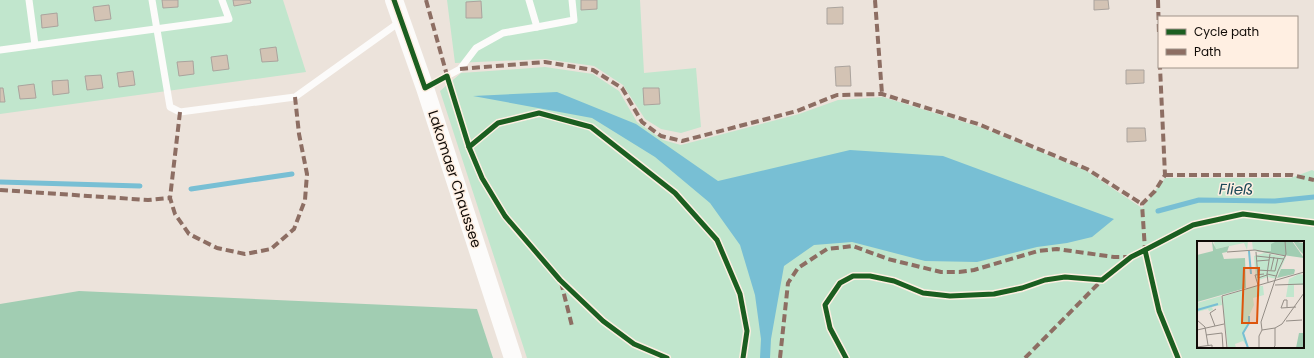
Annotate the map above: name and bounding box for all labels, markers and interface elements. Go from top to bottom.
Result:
legend [1158,16,1298,68]
text: Cycle path [1194,23,1259,40]
text: Path [1194,43,1221,60]
street label: Lakomaer Chaussee [423,108,487,251]
water label: Fließ [1219,178,1253,200]
inset map [1197,241,1304,348]

